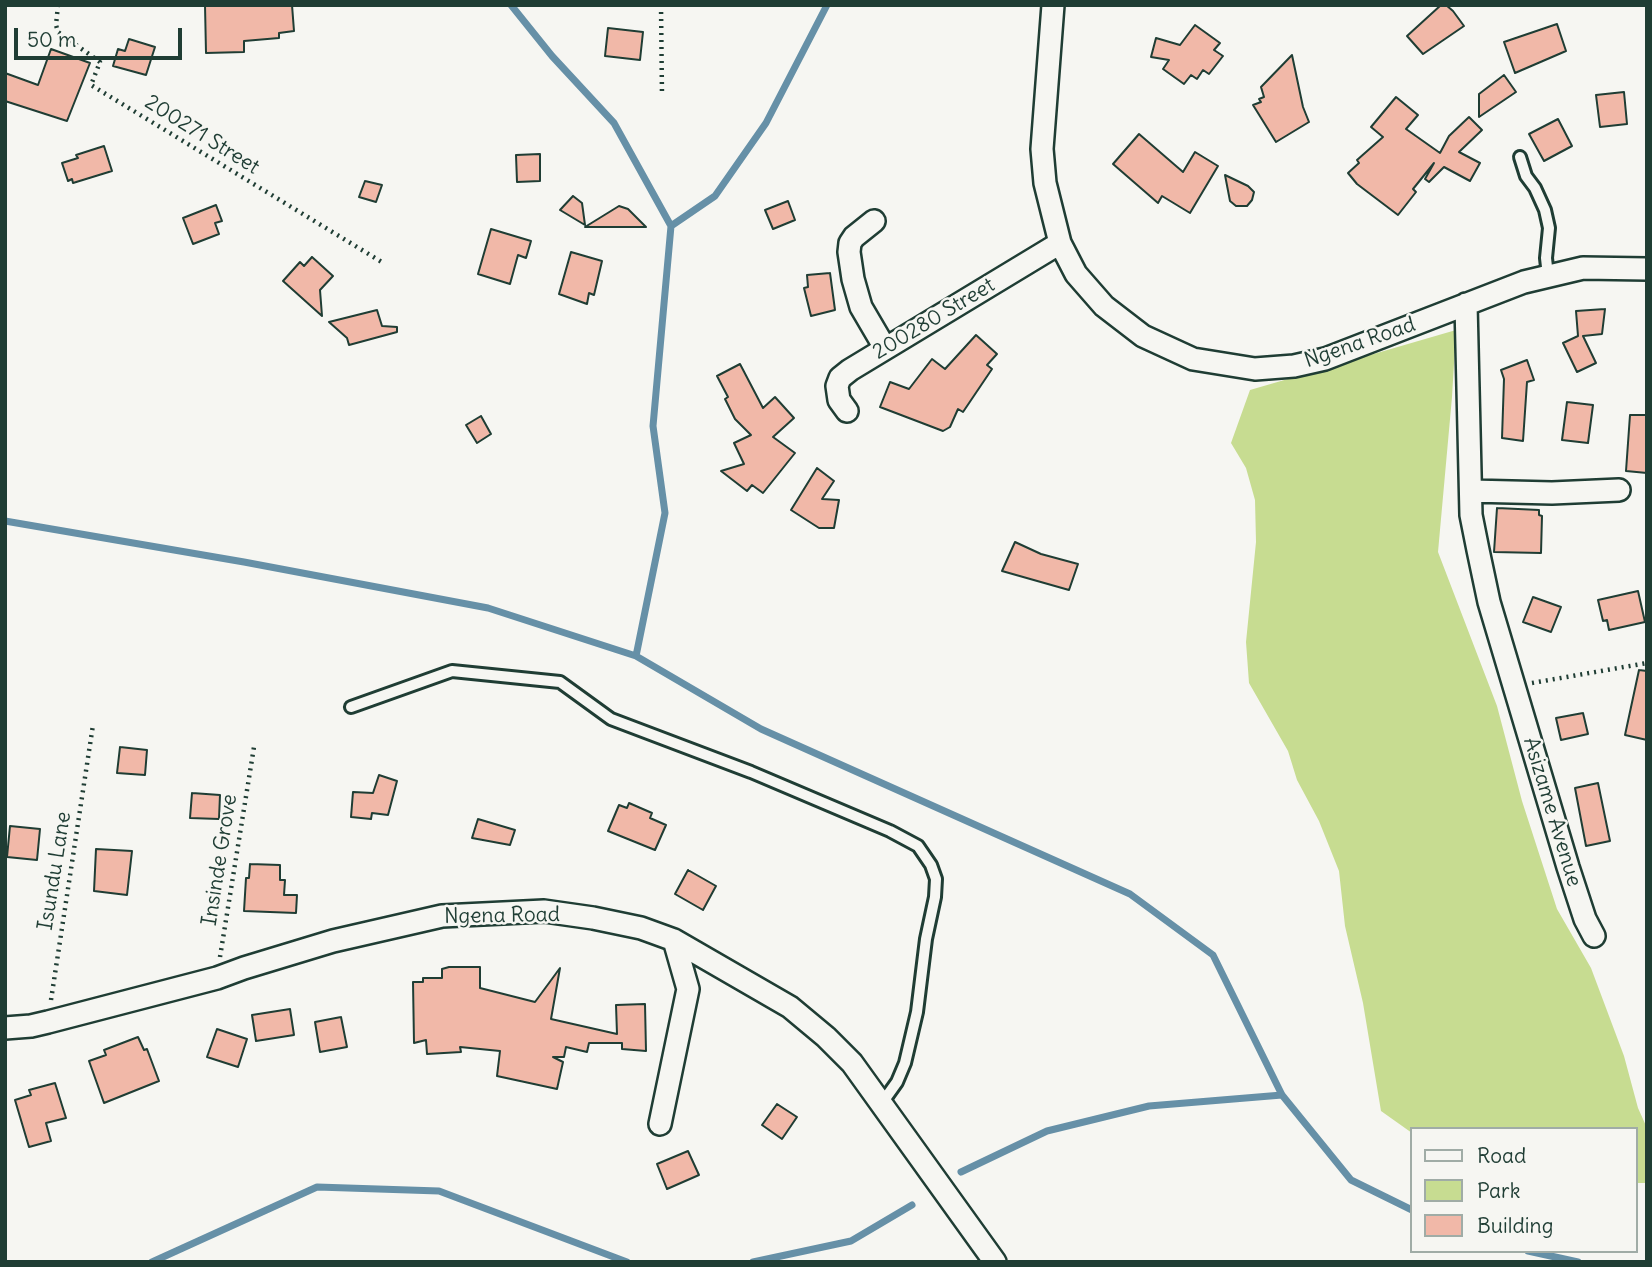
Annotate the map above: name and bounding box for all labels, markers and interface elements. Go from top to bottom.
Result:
scale bar [18,14,186,58]
text: 50 m [27,26,76,53]
street label: 200271 Street [140,90,264,180]
street label: 200280 Street [869,273,999,365]
street label: Ngena Road [1301,312,1419,374]
street label: Asizame Avenue [1517,734,1587,890]
street label: Insinde Grove [197,792,243,928]
street label: Isundu Lane [33,810,77,932]
street label: Ngena Road [444,902,560,930]
legend [1410,1127,1638,1253]
text: Road [1477,1142,1526,1169]
text: Park [1477,1177,1520,1204]
text: Building [1477,1212,1553,1239]

